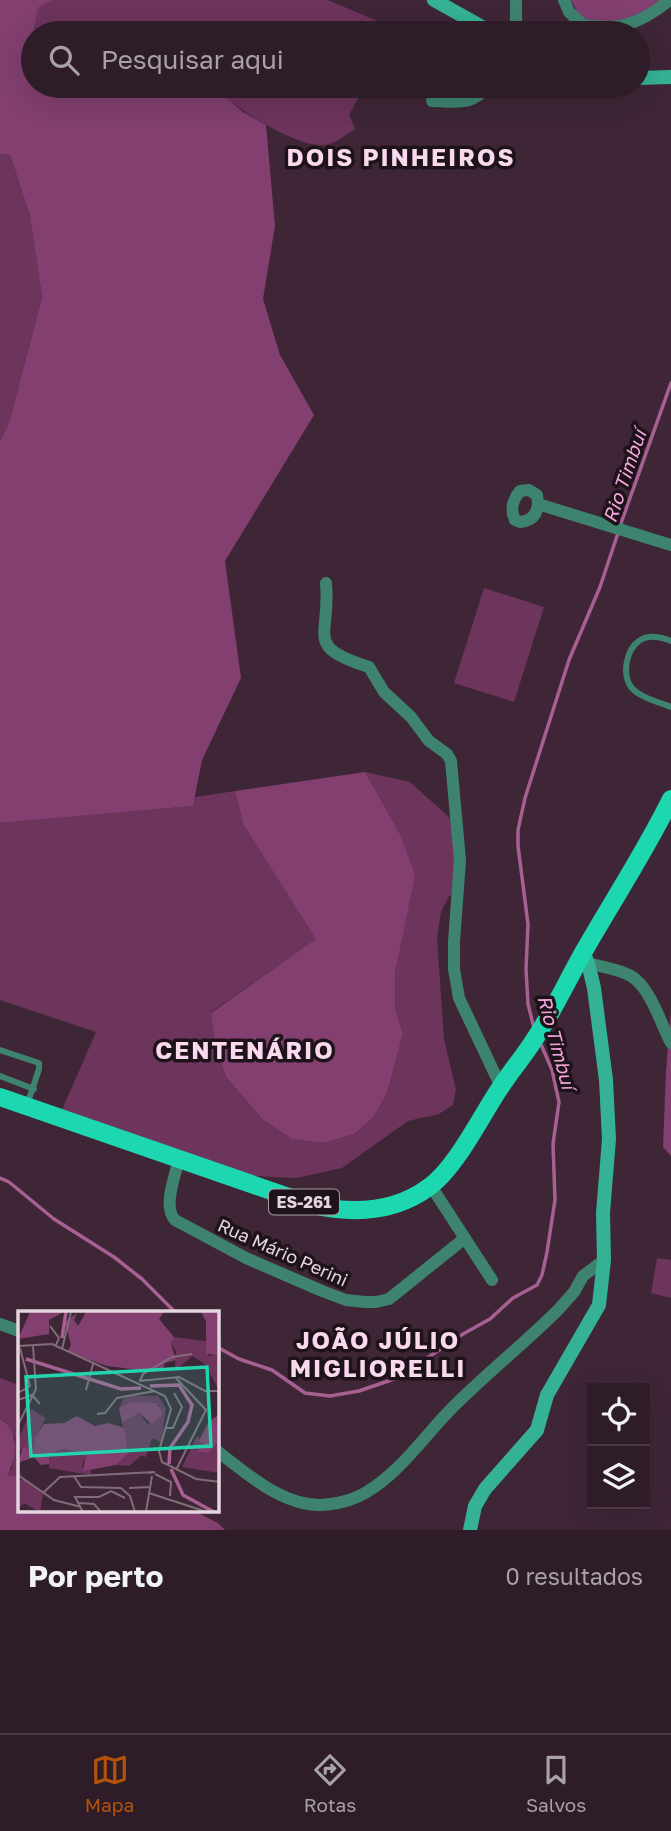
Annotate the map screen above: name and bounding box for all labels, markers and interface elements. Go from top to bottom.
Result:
search box [21,21,650,98]
icon: search [45,41,83,79]
text: Pesquisar aqui [101,44,284,75]
district label: DOIS PINHEIROS [287,142,515,171]
water label: Rio Timbuí [597,422,652,525]
water label: Rio Timbuí [533,993,582,1096]
district label: CENTENÁRIO [155,1035,335,1064]
road number: ES-261 [269,1190,339,1214]
street label: Rua Mário Perini [215,1213,351,1291]
inset map [18,1311,219,1512]
district label: JOÃO JÚLIO MIGLIORELLI [290,1325,466,1382]
map controls [587,1383,650,1509]
button: locate [587,1383,650,1446]
button: layers [587,1446,650,1509]
text: Por perto [28,1558,163,1594]
text: 0 resultados [506,1562,643,1590]
tab: Mapa [85,1751,134,1816]
tab: Rotas [304,1751,356,1816]
tab: Salvos [526,1751,586,1816]

